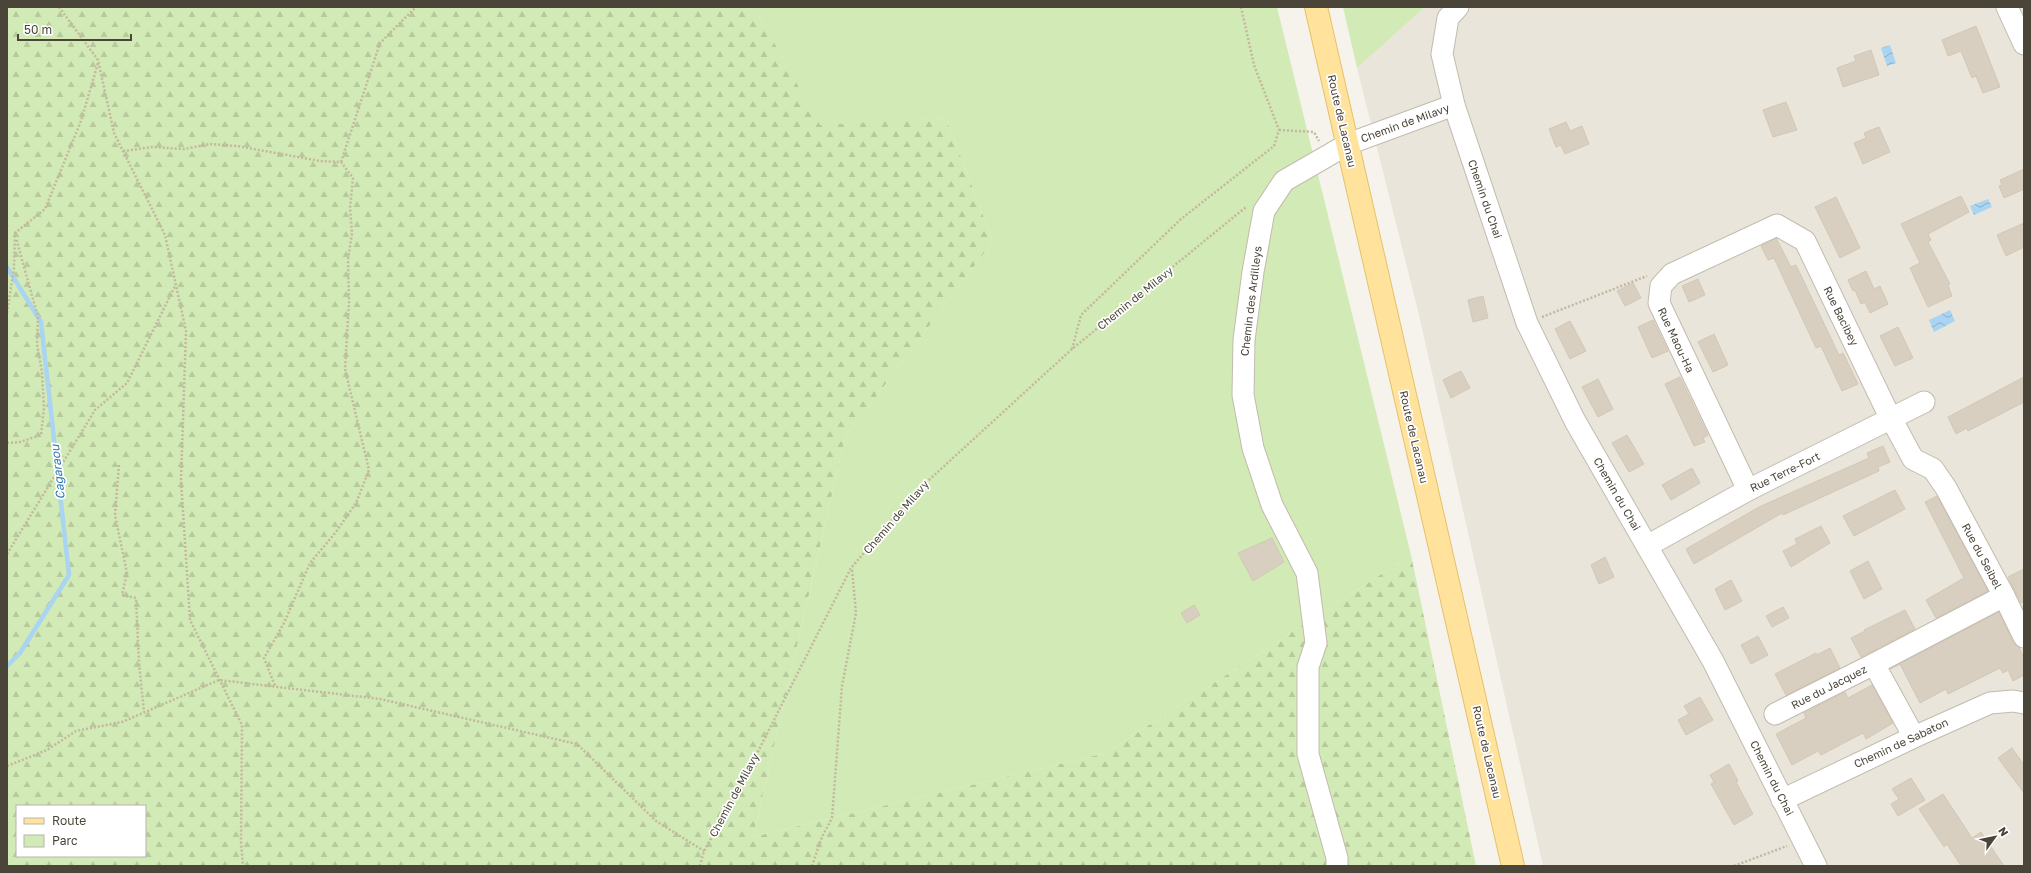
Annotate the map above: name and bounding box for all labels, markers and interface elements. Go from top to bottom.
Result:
scale bar [18,16,131,42]
text: 50 m [24,22,52,37]
street label: Route de Lacanau [1326,73,1359,168]
street label: Chemin de Milavy [1359,100,1451,145]
street label: Chemin du Chai [1466,158,1505,240]
street label: Chemin des Ardilleys [1237,245,1264,357]
street label: Chemin de Milavy [1094,263,1175,332]
street label: Rue Bacibey [1821,284,1861,348]
street label: Rue Maou-Ha [1656,305,1697,375]
street label: Route de Lacanau [1398,389,1431,484]
water label: Cagaraou [47,443,68,500]
street label: Rue Terre-Fort [1748,449,1822,494]
street label: Chemin du Chai [1591,455,1644,533]
street label: Chemin de Milavy [860,477,931,556]
street label: Rue du Seibel [1960,521,2005,591]
street label: Rue du Jacquez [1789,662,1869,711]
street label: Route de Lacanau [1471,704,1504,799]
street label: Chemin de Sabaton [1852,715,1950,770]
street label: Chemin du Chai [1748,738,1797,817]
street label: Chemin de Milavy [706,751,761,839]
legend [16,805,146,857]
text: Route [52,813,86,828]
north arrow [1975,817,2015,857]
text: N [1996,824,2012,838]
text: Parc [52,833,78,848]

